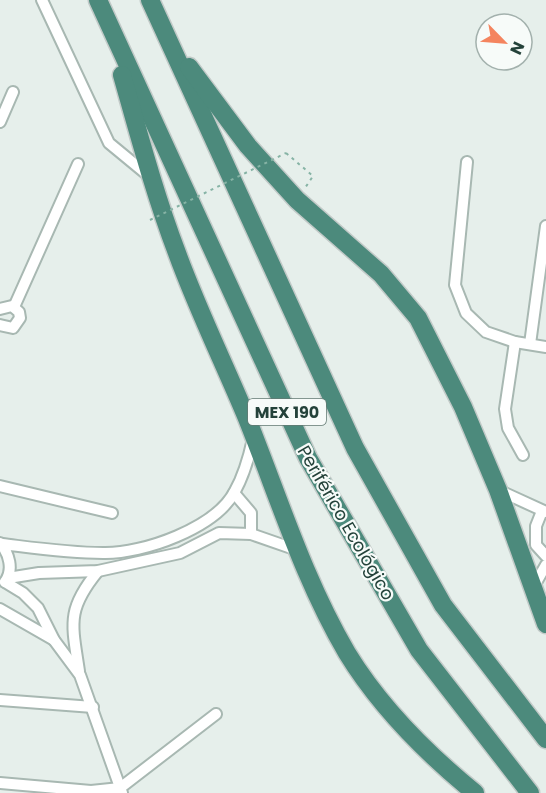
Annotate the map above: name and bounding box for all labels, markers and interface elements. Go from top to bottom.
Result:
north arrow [474,12,534,72]
text: N [504,38,530,58]
road number: MEX 190 [248,399,326,425]
street label: Periférico Ecológico [292,441,401,605]

